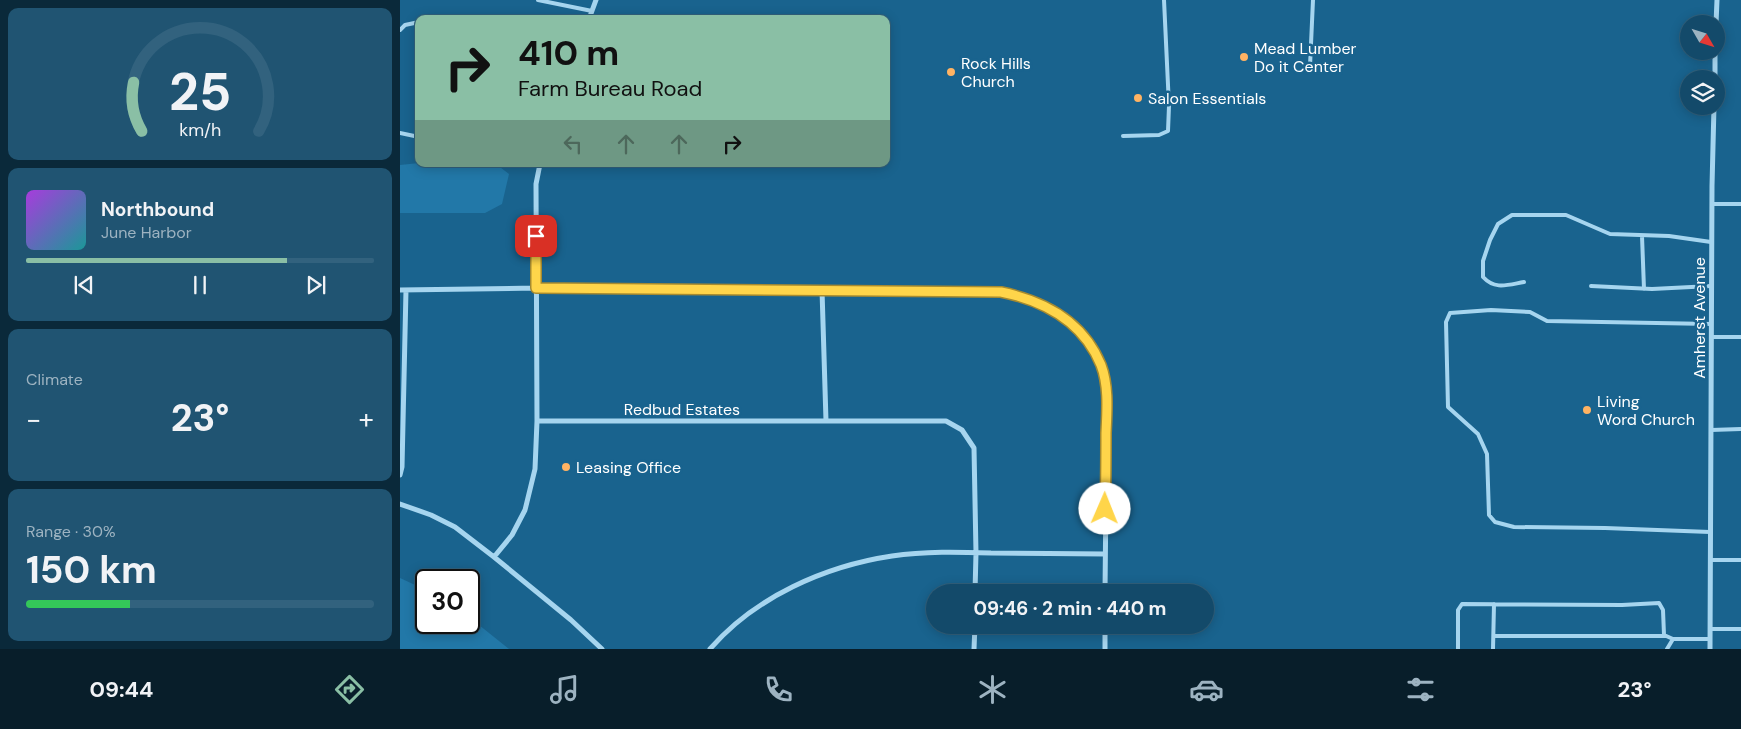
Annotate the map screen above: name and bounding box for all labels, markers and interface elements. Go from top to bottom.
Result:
north arrow [1680,15,1725,60]
map controls [1680,15,1725,115]
text: 410 m [518,30,619,76]
icon: right [435,35,500,100]
place label: Mead Lumber Do it Center [1254,38,1356,77]
marker: Mead Lumber Do it Center [1238,51,1250,63]
place label: Rock Hills Church [961,53,1031,92]
text: 25 [169,58,231,126]
marker: Rock Hills Church [945,66,957,78]
button: layers [1680,70,1725,115]
text: Farm Bureau Road [518,74,702,103]
place label: Salon Essentials [1148,88,1266,109]
marker: Salon Essentials [1132,92,1144,104]
text: km/h [179,118,221,142]
icon: left [559,130,587,158]
icon: ahead [612,130,640,158]
icon: ahead [665,130,693,158]
icon: right [718,130,746,158]
text: Northbound [101,197,214,222]
pin [515,215,557,257]
text: June Harbor [101,222,192,243]
icon: arrive [522,222,550,250]
street label: Amherst Avenue [1689,257,1710,379]
icon: previous [70,271,98,299]
icon: pause [186,271,214,299]
icon: next [302,271,330,299]
text: Climate [26,369,83,390]
place label: Living Word Church [1597,391,1695,430]
text: 23° [171,393,229,443]
street label: Redbud Estates [624,399,740,420]
text: − [26,401,41,438]
text: + [359,401,374,438]
marker: Living Word Church [1581,404,1593,416]
place label: Leasing Office [576,457,681,478]
marker: Leasing Office [560,461,572,473]
position arrow [1078,482,1130,534]
text: Range · 30% [26,521,116,542]
text: 150 km [26,545,157,595]
speed limit sign: 30 [415,569,480,634]
text: 09:46 · 2 min · 440 m [974,596,1166,621]
icon: directions [332,672,367,707]
icon: music [547,672,582,707]
icon: phone [761,672,796,707]
icon: climate [975,672,1010,707]
icon: car [1189,672,1224,707]
icon: filters [1403,672,1438,707]
text: 09:44 [90,675,153,704]
text: 23° [1617,675,1651,704]

